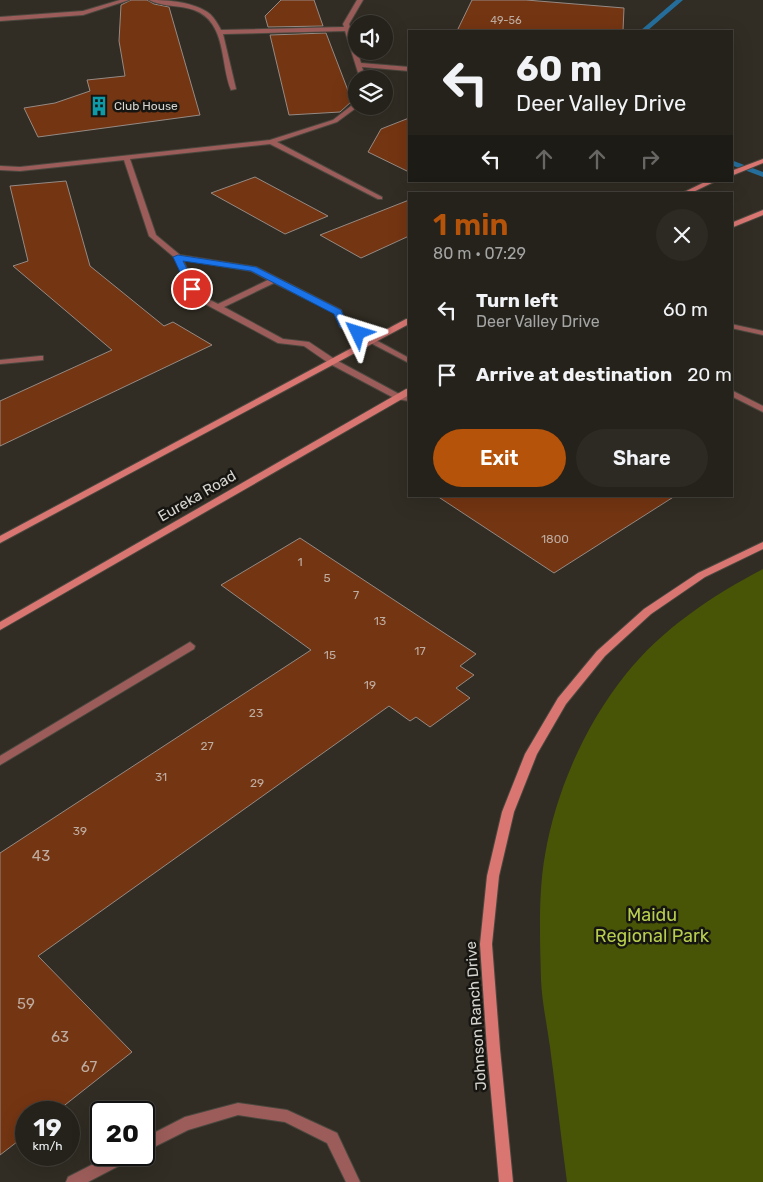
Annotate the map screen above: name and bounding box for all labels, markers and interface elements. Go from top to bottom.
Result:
house number: 49-56 [490,14,522,27]
map controls [348,15,393,115]
button: sound [348,15,393,60]
text: 60 m [516,48,602,90]
icon: left [433,50,498,115]
button: layers [348,70,393,115]
text: Deer Valley Drive [516,90,686,117]
building icon: Club House [88,95,110,117]
place label: Club House [114,99,178,113]
icon: left [477,145,505,173]
icon: ahead [530,145,558,173]
icon: ahead [583,145,611,173]
icon: right [636,145,664,173]
text: 1 min [433,207,508,243]
button: close [656,209,708,261]
text: 80 m · 07:29 [433,244,526,263]
pin [171,268,213,310]
icon: arrive [178,275,206,303]
text: Turn left [476,289,558,312]
icon: left [433,296,461,324]
text: 60 m [663,298,708,321]
position arrow [331,306,383,358]
text: Deer Valley Drive [476,312,600,331]
icon: arrive [433,361,461,389]
text: Arrive at destination [476,363,672,386]
text: 20 m [687,363,732,386]
button: Exit [433,429,566,487]
button: Share [576,429,708,487]
street label: Eureka Road [155,466,239,526]
house number: 1800 [541,532,569,546]
house number: 1 [297,555,303,569]
house number: 5 [323,571,331,585]
house number: 7 [353,588,359,602]
house number: 13 [374,614,386,628]
house number: 17 [414,644,426,658]
house number: 15 [324,648,336,662]
house number: 19 [364,678,376,692]
house number: 23 [249,706,263,720]
house number: 27 [200,739,214,753]
house number: 31 [155,770,167,784]
house number: 29 [250,776,264,790]
house number: 39 [73,824,87,838]
house number: 43 [32,847,50,865]
park label: Maidu Regional Park [595,904,710,947]
street label: Johnson Ranch Drive [462,941,490,1091]
house number: 59 [17,995,35,1013]
house number: 63 [51,1028,69,1046]
house number: 67 [81,1058,97,1076]
speed limit sign: 20 [90,1101,155,1166]
text: 19 [33,1113,62,1142]
text: km/h [33,1139,62,1153]

